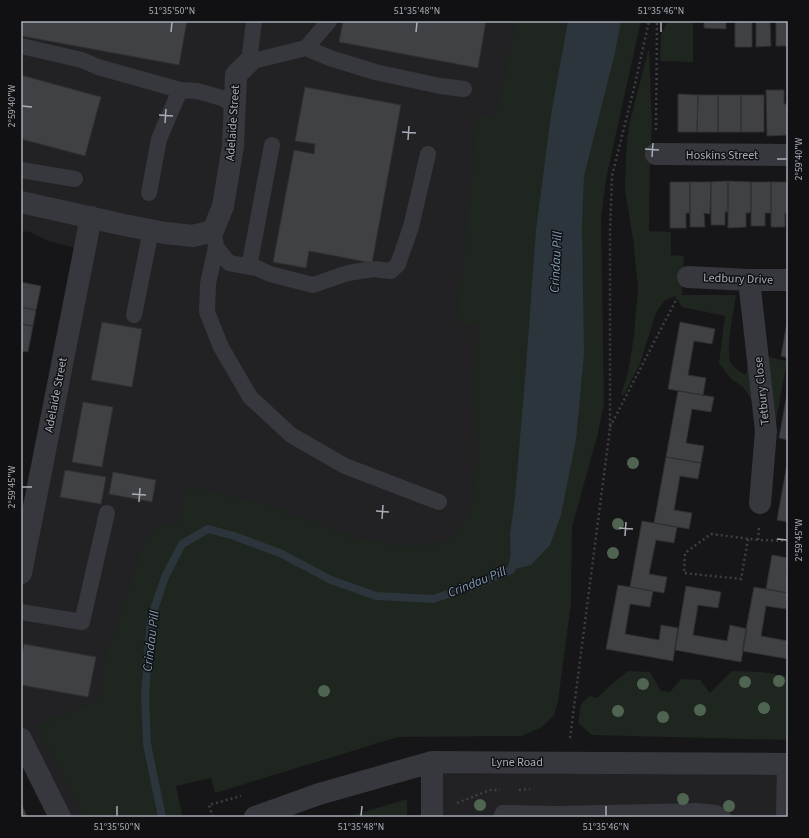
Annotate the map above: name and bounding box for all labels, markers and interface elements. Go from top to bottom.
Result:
text: 51°35'50"N [149,4,195,18]
text: 51°35'48"N [394,4,440,18]
text: 51°35'46"N [638,4,684,18]
text: 2°59'40"W [5,84,19,127]
street label: Adelaide Street [222,84,244,162]
text: 2°59'40"W [792,137,806,180]
street label: Hoskins Street [686,147,758,164]
water label: Crindau Pill [545,230,567,293]
street label: Ledbury Drive [703,269,773,289]
street label: Adelaide Street [40,356,72,434]
street label: Tetbury Close [750,356,774,426]
text: 2°59'45"W [5,465,19,508]
text: 2°59'45"W [792,518,806,561]
water label: Crindau Pill [445,562,510,602]
water label: Crindau Pill [138,609,164,673]
street label: Lyne Road [491,754,543,771]
text: 51°35'50"N [94,820,140,834]
text: 51°35'48"N [338,820,384,834]
text: 51°35'46"N [583,820,629,834]

